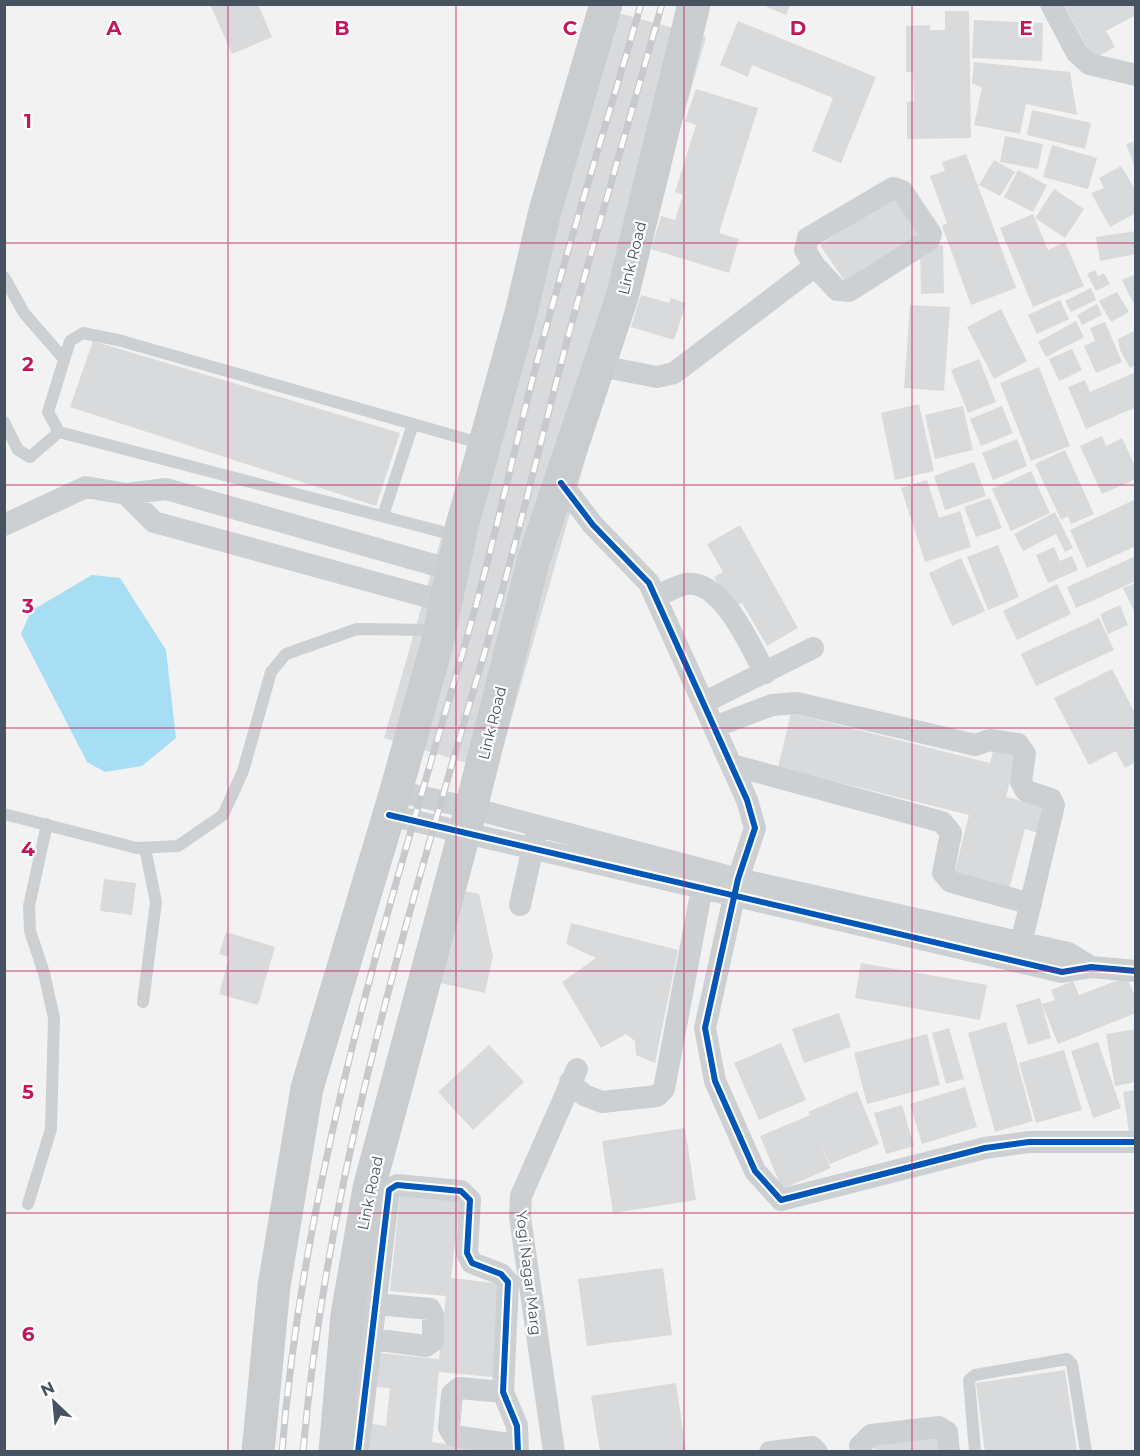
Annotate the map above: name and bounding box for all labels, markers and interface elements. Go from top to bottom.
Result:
text: A [105,16,122,40]
text: B [334,16,350,40]
text: C [563,16,578,40]
text: D [790,16,806,40]
text: E [1019,16,1033,40]
text: 1 [24,109,32,133]
street label: Link Road [614,219,650,297]
text: 2 [22,352,34,376]
text: 3 [21,594,34,618]
street label: Link Road [474,684,510,762]
text: 4 [21,837,35,861]
text: 5 [22,1080,34,1104]
street label: Link Road [353,1154,387,1232]
street label: Yogi Nagar Marg [512,1209,546,1337]
text: 6 [22,1322,35,1346]
north arrow [24,1372,84,1432]
text: N [38,1378,58,1400]

